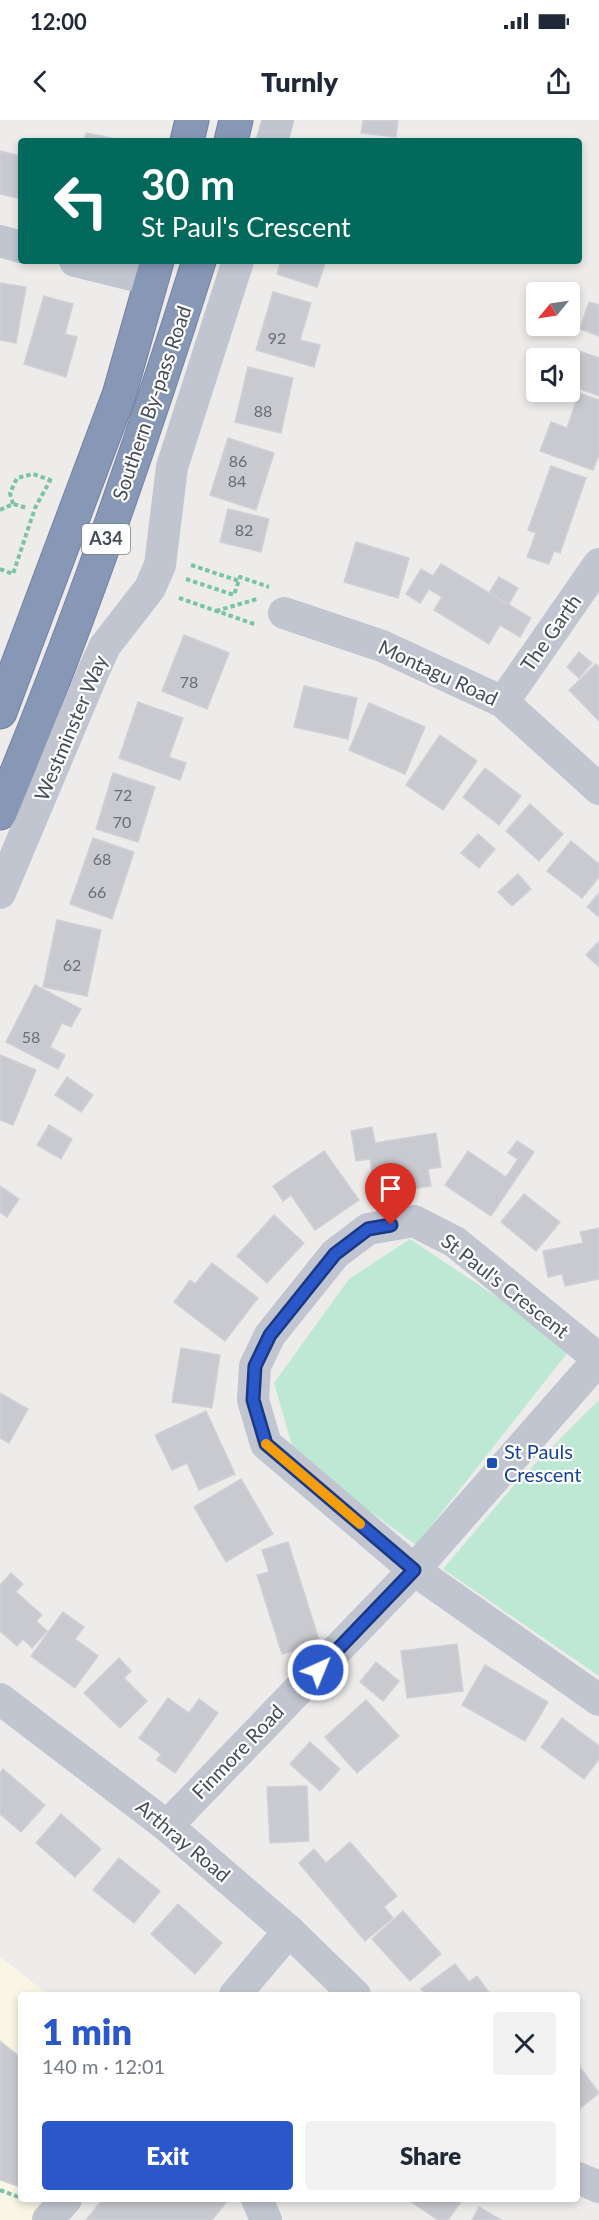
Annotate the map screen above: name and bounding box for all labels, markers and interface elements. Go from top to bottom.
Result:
text: 12:00 [30,8,87,35]
icon: back [24,65,57,98]
text: Turnly [261,65,338,98]
icon: share [542,65,575,98]
text: 30 m [141,159,235,209]
icon: left [42,162,120,240]
text: St Paul's Crescent [141,210,351,243]
north arrow [526,282,580,336]
map controls [526,282,580,402]
street label: Southern By-pass Road [106,302,196,503]
house number: 92 [268,328,286,347]
button: sound [526,348,580,402]
house number: 88 [254,401,272,420]
house number: 86 [229,451,247,470]
house number: 84 [228,471,246,490]
house number: 82 [235,520,253,539]
road number: A34 [82,524,130,554]
street label: The Garth [515,589,585,676]
street label: Montagu Road [375,634,502,710]
street label: Westminster Way [29,650,112,804]
house number: 78 [180,672,198,691]
house number: 72 [114,785,132,804]
house number: 70 [113,812,131,831]
house number: 68 [93,849,111,868]
house number: 66 [88,882,106,901]
house number: 62 [63,955,81,974]
house number: 58 [22,1027,40,1046]
pin [365,1163,416,1225]
icon: arrive [374,1172,407,1205]
street label: St Paul's Crescent [437,1228,574,1343]
place label: St Pauls Crescent [504,1439,582,1486]
marker: St Pauls Crescent [485,1456,499,1470]
position arrow [286,1638,350,1702]
street label: Finmore Road [186,1699,288,1803]
street label: Arthray Road [132,1794,235,1886]
text: 1 min [42,2009,132,2053]
button: close [493,2012,556,2075]
text: 140 m · 12:01 [42,2054,165,2078]
button: Exit [42,2121,293,2190]
button: Share [305,2121,556,2190]

